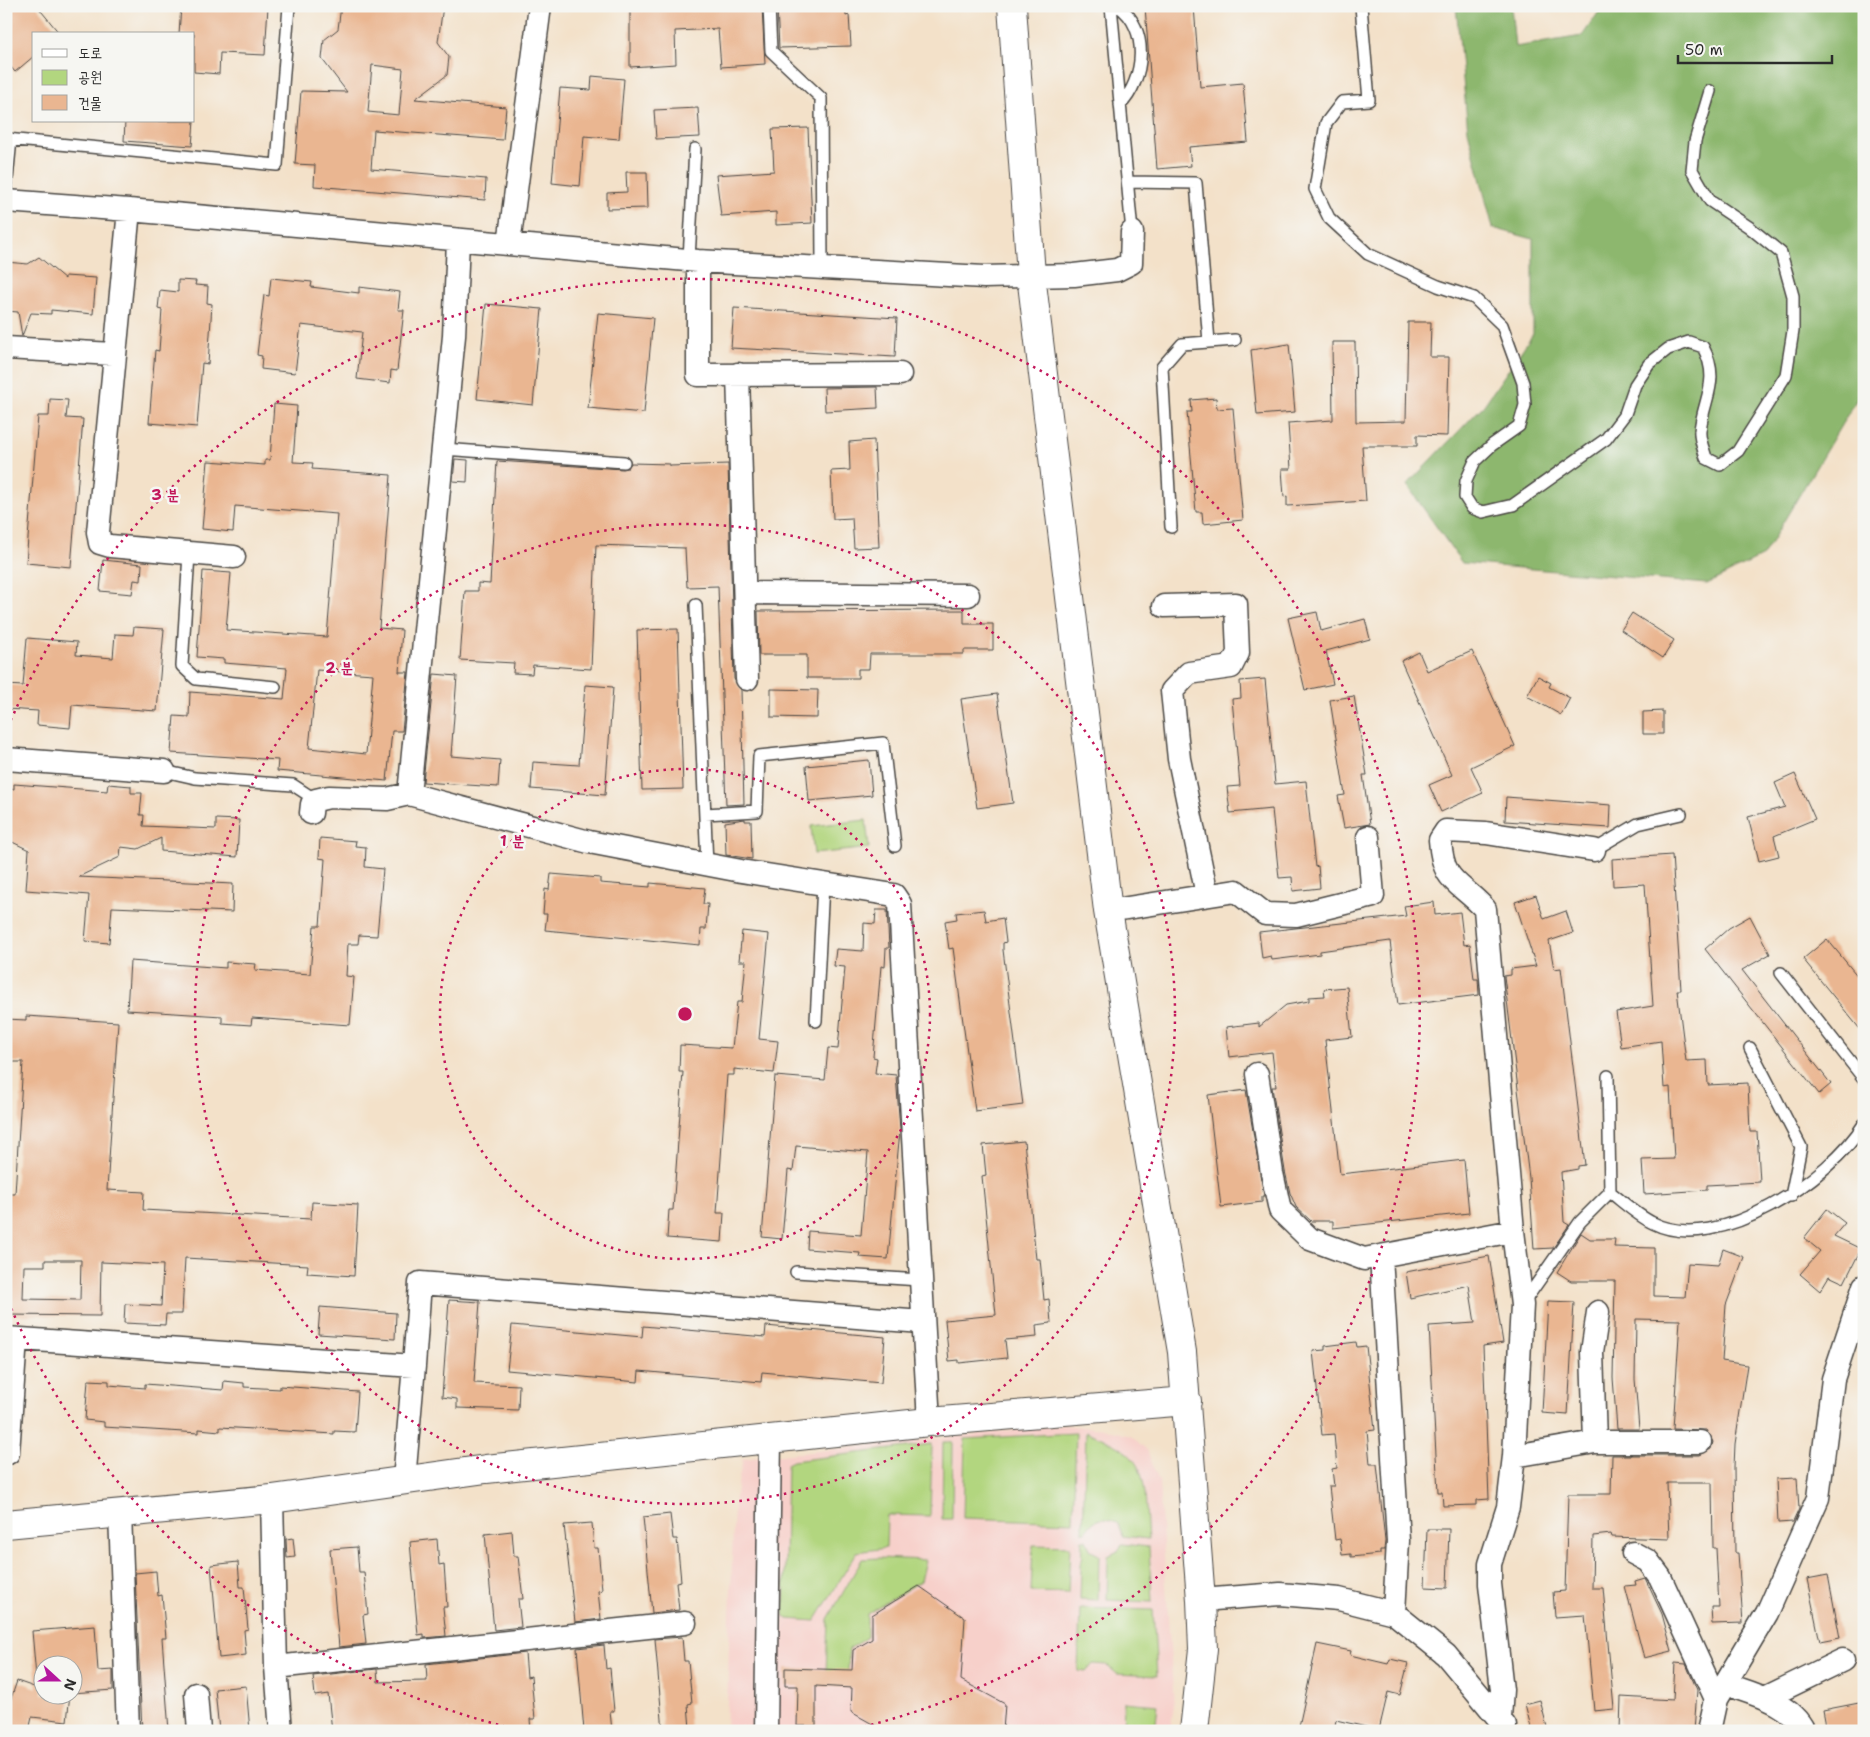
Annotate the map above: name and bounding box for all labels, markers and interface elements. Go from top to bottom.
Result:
legend [32,32,195,122]
scale bar [1678,32,1831,64]
text: 50 m [1685,40,1723,60]
text: 도로 [78,43,102,63]
text: 공원 [78,67,102,87]
text: 건물 [78,93,102,113]
text: 3 분 [151,485,179,505]
text: 2 분 [325,658,353,678]
text: 1 분 [500,831,524,851]
centre of rings [676,1005,694,1023]
north arrow [32,1654,82,1704]
text: N [60,1676,81,1693]

